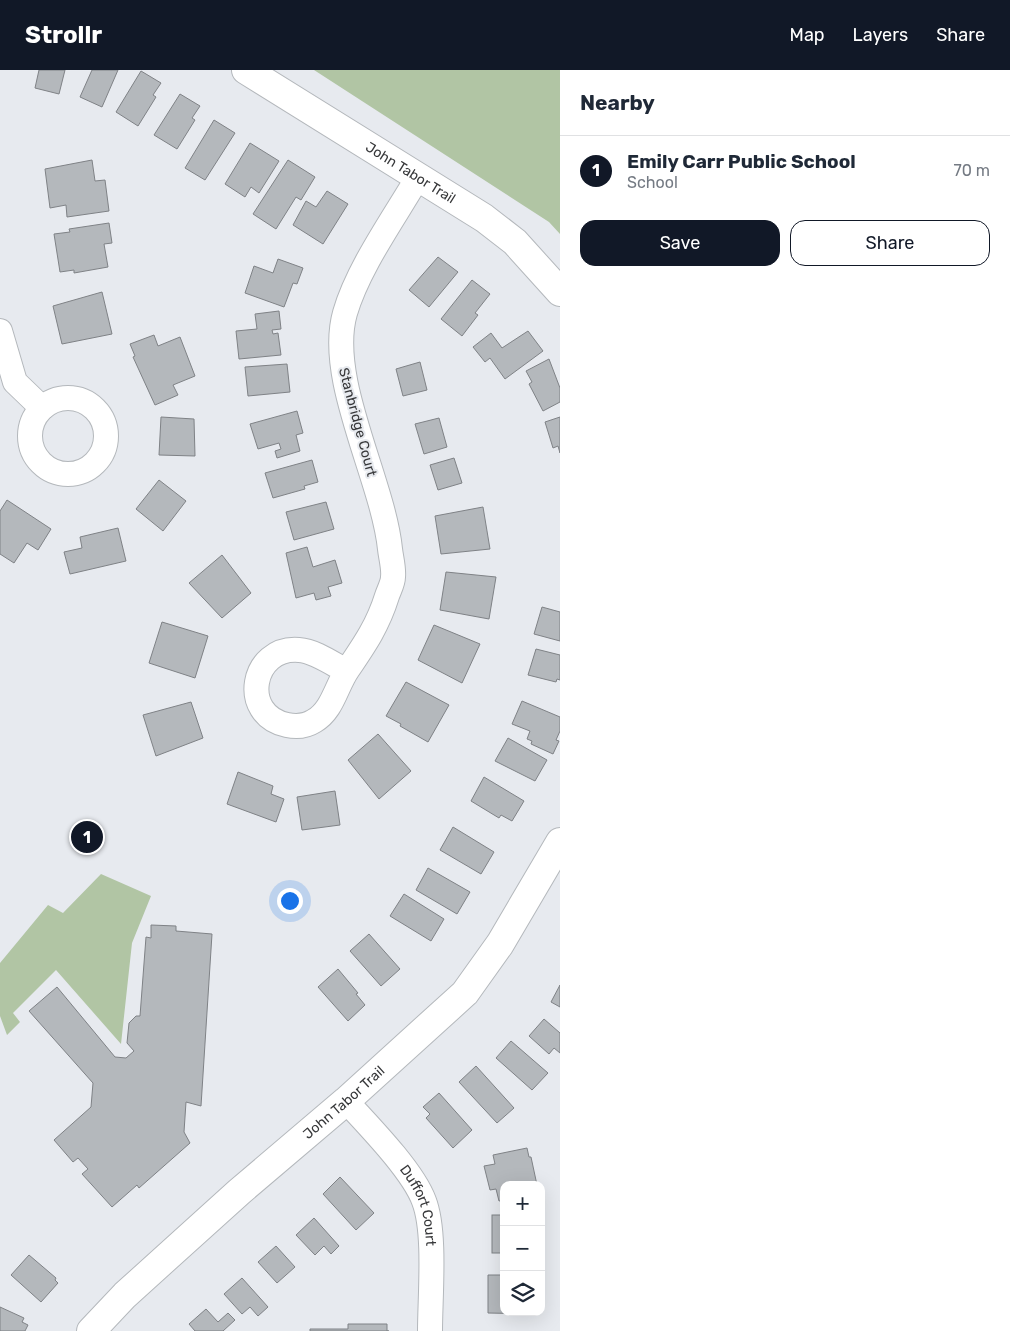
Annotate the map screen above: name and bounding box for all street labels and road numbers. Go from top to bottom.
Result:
street label: John Tabor Trail [362,139,459,207]
street label: Stanbridge Court [335,366,380,479]
street label: John Tabor Trail [300,1062,388,1143]
street label: Duffort Court [396,1162,439,1247]

